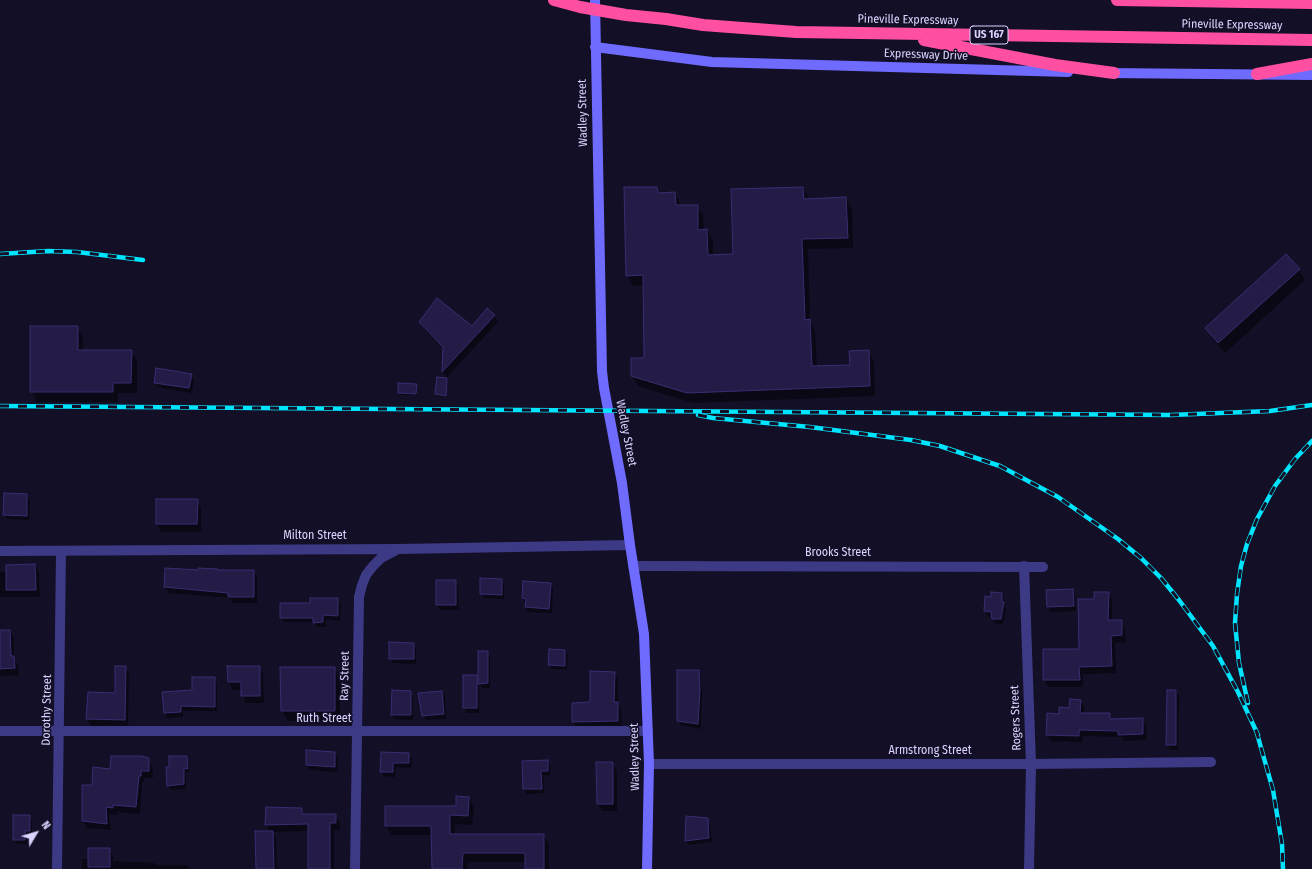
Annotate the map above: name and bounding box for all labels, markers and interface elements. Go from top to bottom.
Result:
street label: Pineville Expressway [858,12,958,28]
street label: Pineville Expressway [1182,17,1282,33]
road number: US 167 [970,26,1008,44]
street label: Expressway Drive [884,46,968,64]
street label: Wadley Street [575,79,591,147]
street label: Wadley Street [612,398,640,468]
street label: Milton Street [283,529,347,543]
street label: Brooks Street [805,546,871,560]
street label: Ray Street [337,651,353,701]
street label: Dorothy Street [39,674,55,746]
street label: Rogers Street [1008,685,1024,751]
street label: Ruth Street [296,712,352,726]
street label: Wadley Street [627,723,643,791]
street label: Armstrong Street [888,744,972,758]
north arrow [16,813,56,853]
text: N [39,819,53,832]

